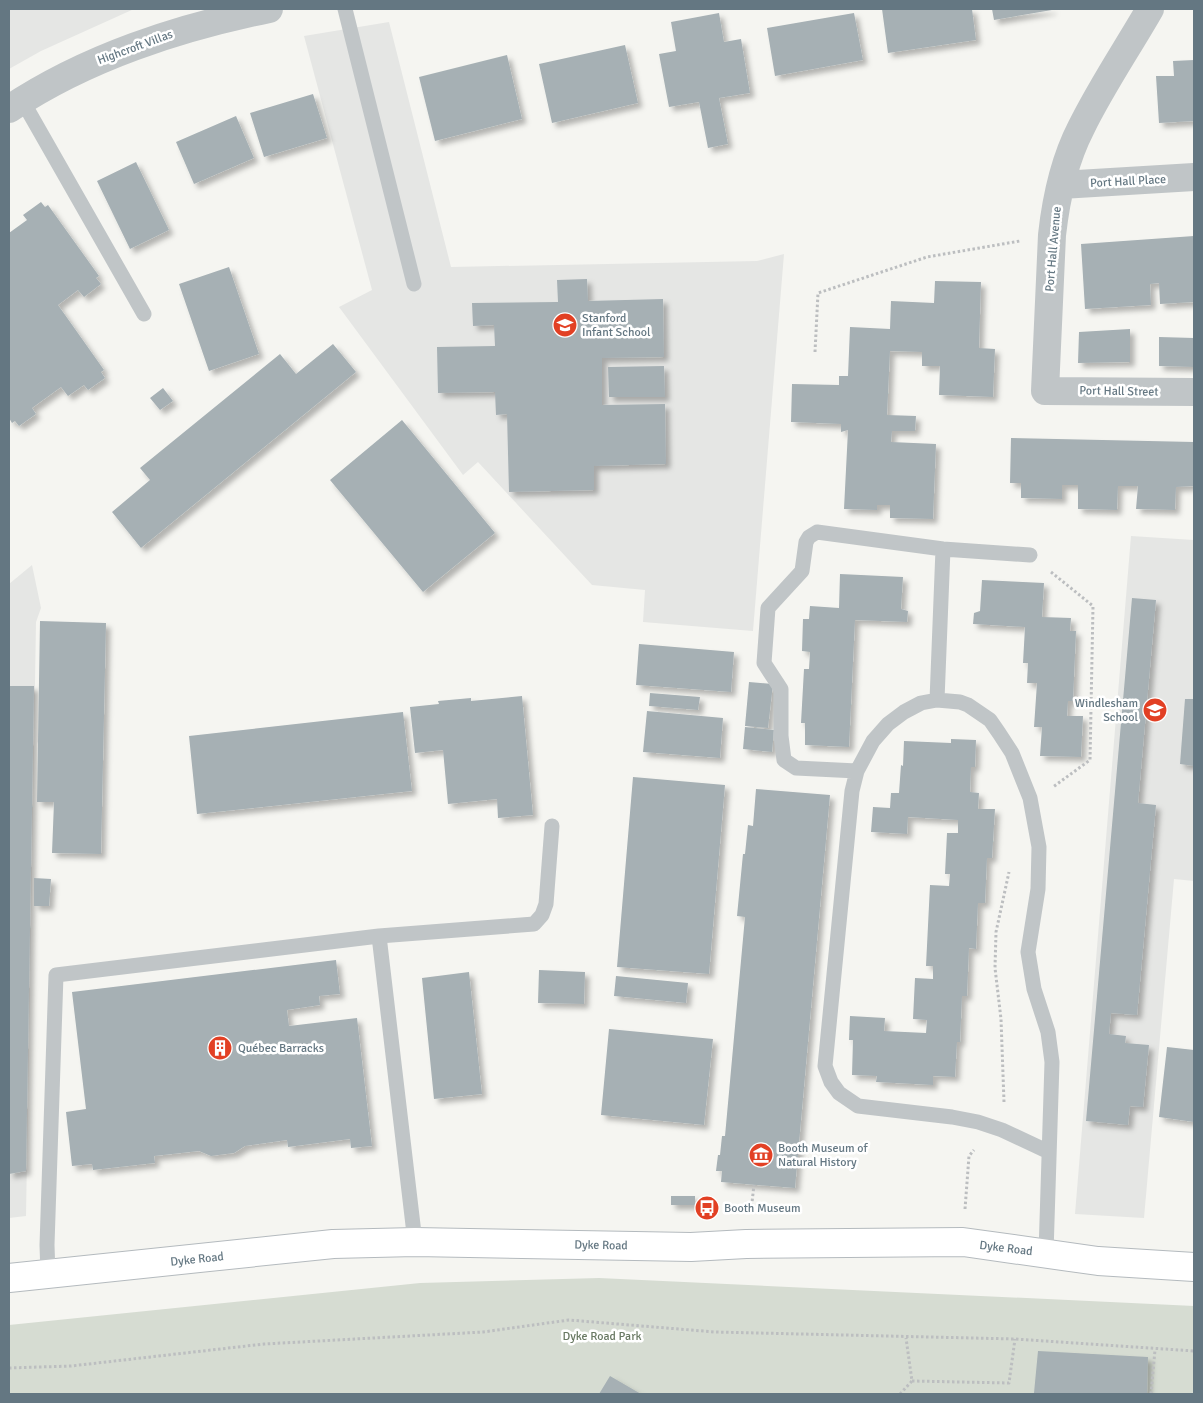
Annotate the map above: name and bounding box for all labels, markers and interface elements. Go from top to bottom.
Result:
street label: Highcroft Villas [95,27,175,68]
street label: Port Hall Place [1090,172,1166,191]
street label: Port Hall Avenue [1042,206,1065,292]
place label: Stanford Infant School [582,311,651,340]
school or university icon: Stanford Infant School [552,312,578,338]
street label: Port Hall Street [1079,383,1159,400]
place label: Windlesham School [1075,696,1138,725]
school or university icon: Windlesham School [1142,697,1168,723]
building icon: Québec Barracks [207,1035,233,1061]
place label: Québec Barracks [238,1041,324,1056]
place label: Booth Museum of Natural History [778,1141,868,1170]
museum icon: Booth Museum of Natural History [748,1142,774,1168]
bus stop icon: Booth Museum [694,1195,720,1221]
place label: Booth Museum [724,1201,801,1216]
street label: Dyke Road [574,1238,628,1253]
street label: Dyke Road [978,1238,1033,1259]
street label: Dyke Road [170,1249,224,1270]
park label: Dyke Road Park [562,1329,642,1344]

